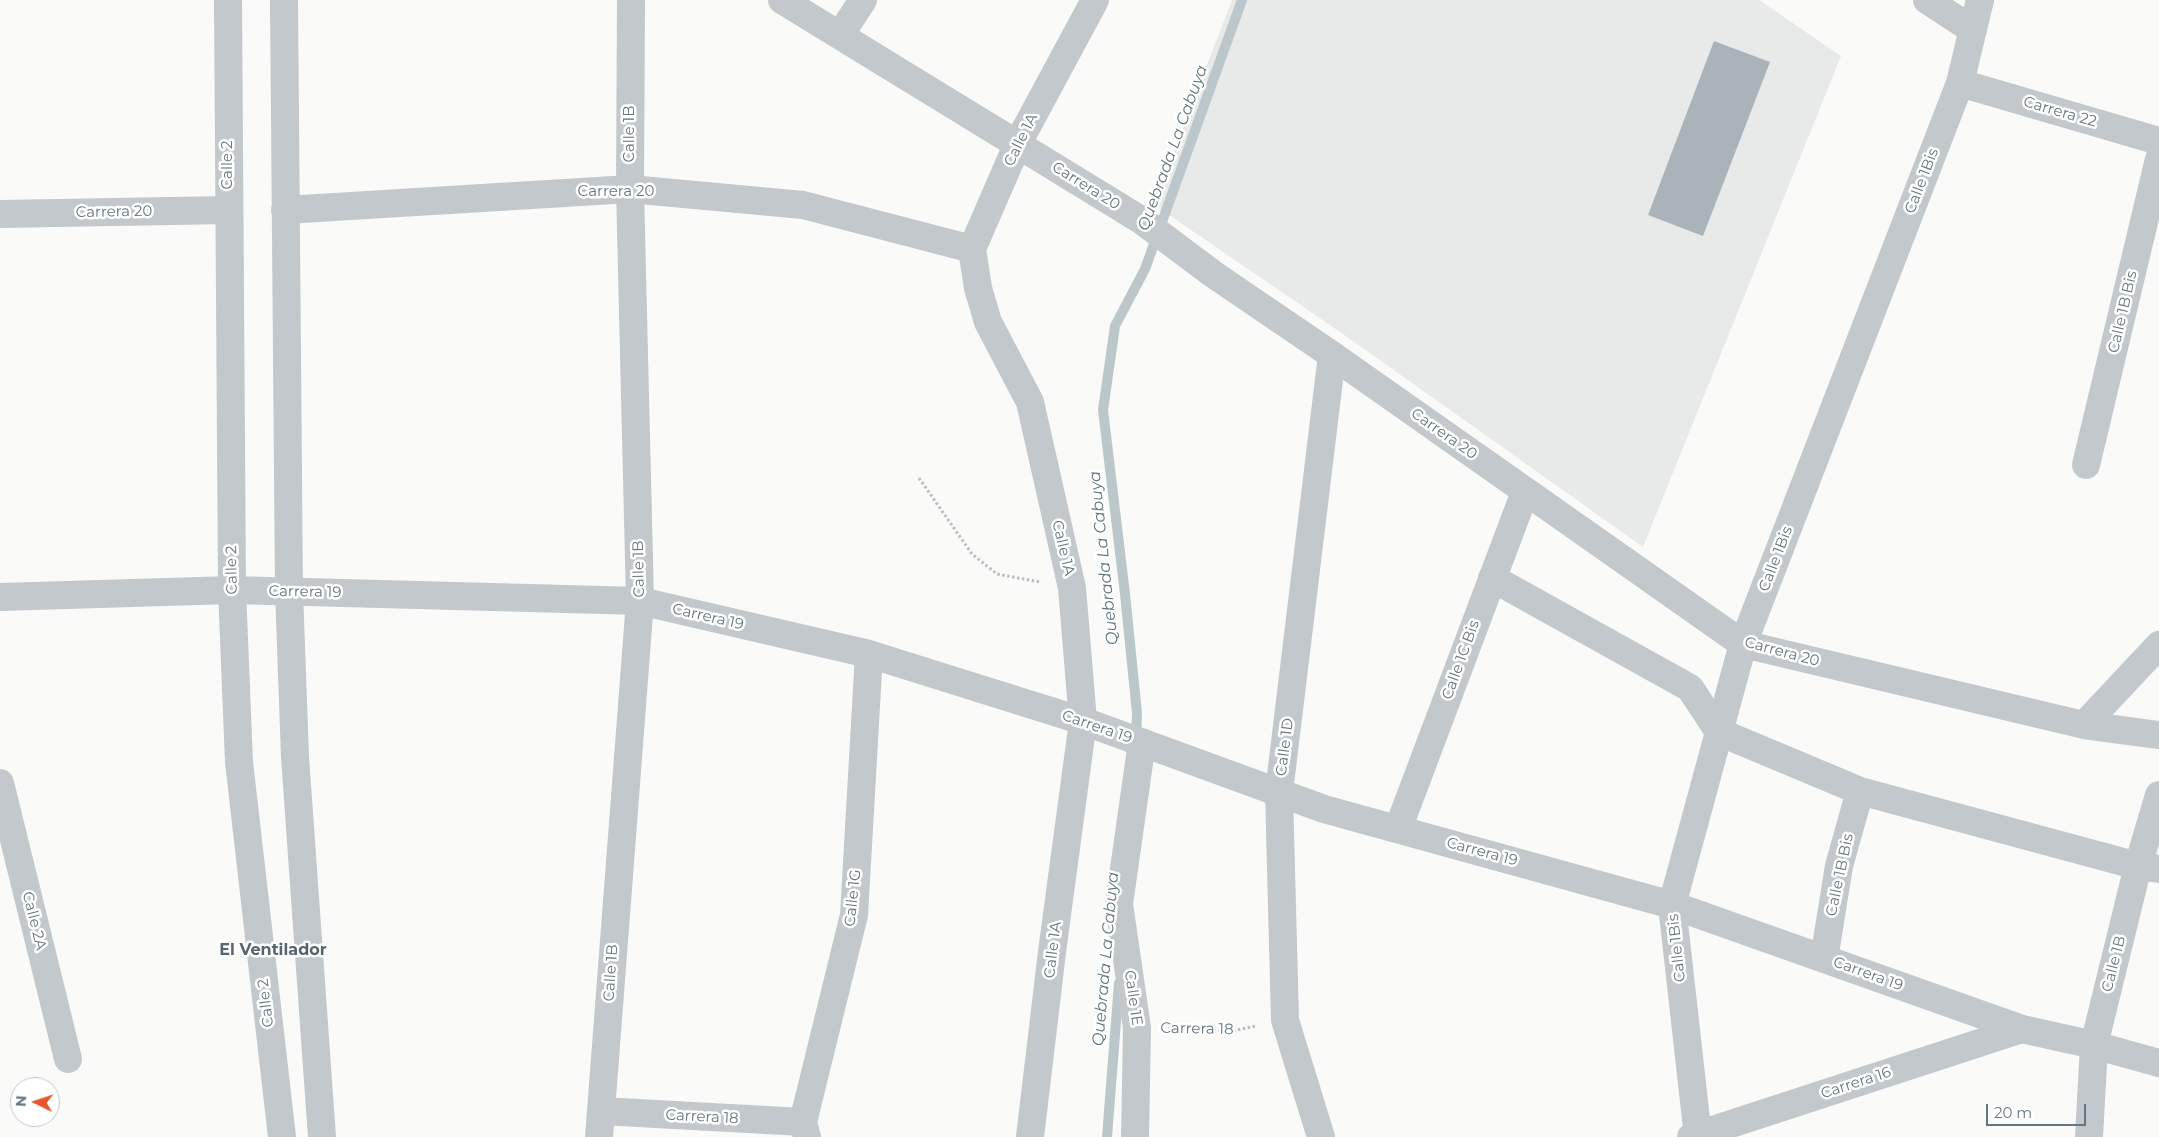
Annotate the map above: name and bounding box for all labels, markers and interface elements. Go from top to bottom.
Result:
water label: Quebrada La Cabuya [1134,63,1212,233]
street label: Carrera 22 [2021,93,2099,131]
street label: Calle 1B [621,105,639,163]
street label: Calle 1A [1001,111,1041,169]
street label: Calle 2 [219,141,237,189]
street label: Calle 1Bis [1901,146,1943,216]
street label: Carrera 20 [1049,158,1123,214]
street label: Carrera 20 [578,183,654,201]
street label: Carrera 20 [75,202,153,222]
street label: Calle 1B Bis [2105,269,2141,355]
street label: Carrera 20 [1407,405,1481,463]
water label: Quebrada La Cabuya [1085,470,1123,646]
street label: Calle 1A [1048,518,1078,578]
street label: Calle 1Bis [1755,524,1797,594]
street label: Calle 1B [630,540,648,598]
street label: Calle 2 [223,545,241,595]
street label: Carrera 19 [268,582,342,602]
street label: Carrera 19 [670,600,746,634]
street label: Calle 1C Bis [1438,618,1484,702]
street label: Carrera 20 [1743,633,1821,671]
street label: Carrera 19 [1060,707,1134,747]
street label: Calle 1D [1273,717,1297,777]
street label: Calle 1B Bis [1822,832,1858,918]
street label: Carrera 19 [1444,834,1520,870]
street label: Calle 1G [841,868,865,928]
water label: Quebrada La Cabuya [1089,871,1123,1047]
street label: Calle 2A [18,890,50,952]
street label: Calle 1Bis [1664,913,1690,983]
street label: Calle 1A [1041,921,1065,979]
street label: Calle 1B [2098,934,2130,994]
district label: El Ventilador [219,940,327,960]
street label: Calle 1B [600,944,622,1002]
street label: Carrera 19 [1831,953,1905,995]
street label: Calle 1E [1120,969,1146,1027]
street label: Calle 2 [254,978,278,1028]
street label: Carrera 18 [1160,1019,1234,1039]
street label: Carrera 16 [1819,1063,1893,1103]
north arrow [10,1077,60,1127]
scale bar [1989,1094,2089,1126]
text: N [12,1095,30,1107]
text: 20 m [1994,1103,2032,1122]
street label: Carrera 18 [665,1106,739,1128]

